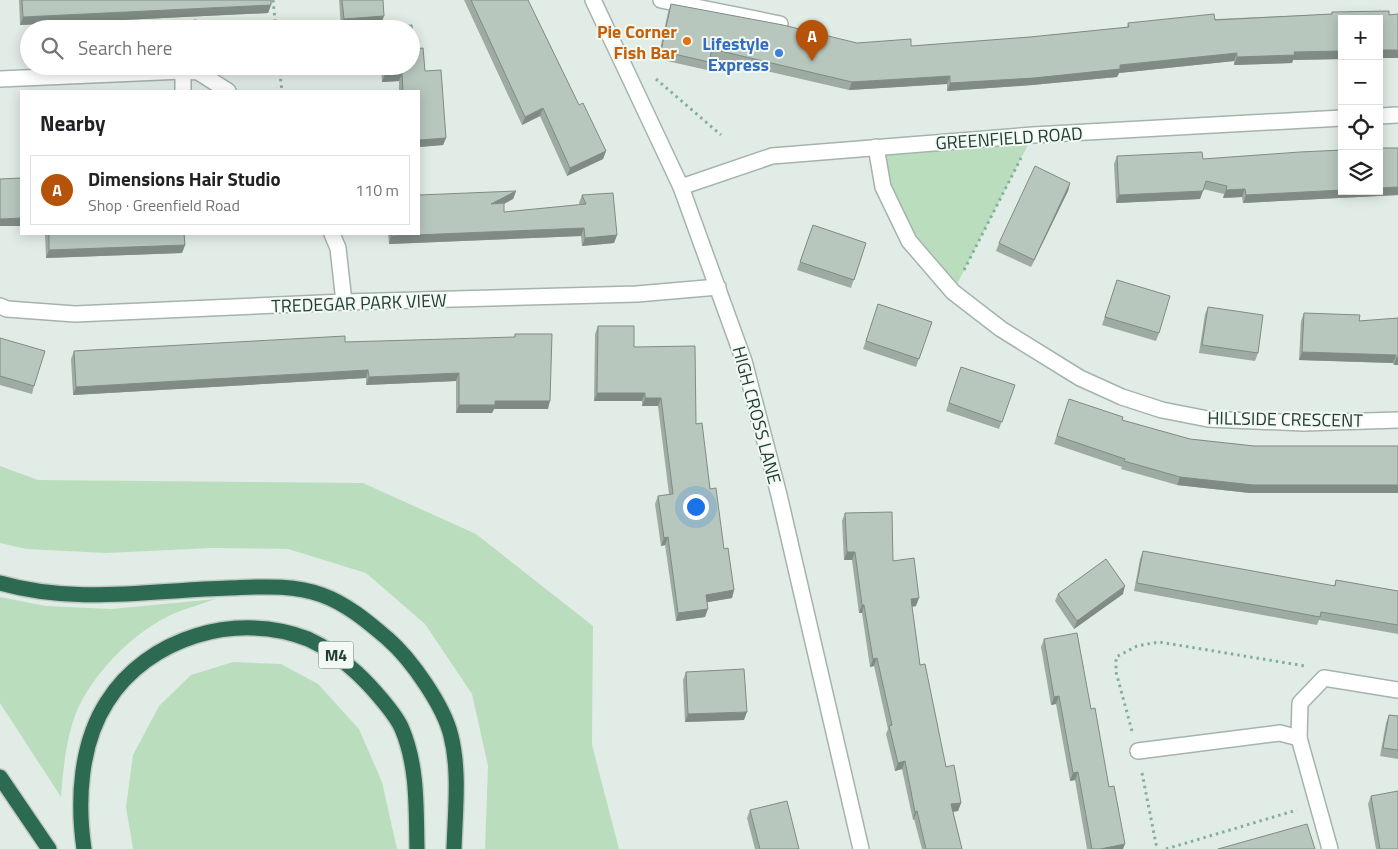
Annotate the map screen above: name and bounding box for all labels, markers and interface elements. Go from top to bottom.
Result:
map controls [1338,15,1383,195]
button: + [1338,15,1383,60]
place label: Pie Corner Fish Bar [597,18,677,66]
search box [20,20,420,75]
pin: A [796,20,828,61]
place label: Lifestyle Express [702,30,769,78]
text: Search here [78,33,172,62]
icon: search [38,34,66,62]
marker: Pie Corner Fish Bar [681,35,693,47]
marker: Lifestyle Express [773,47,785,59]
button: − [1338,60,1383,105]
button: locate [1338,105,1383,150]
text: Nearby [40,107,105,139]
street label: GREENFIELD ROAD [935,119,1083,157]
button: layers [1338,150,1383,195]
text: Dimensions Hair Studio [88,164,281,193]
text: A [52,178,62,202]
text: 110 m [355,178,399,202]
text: Shop · Greenfield Road [88,193,240,217]
street label: TREDEGAR PARK VIEW [271,286,447,320]
street label: HIGH CROSS LANE [726,343,788,487]
street label: HILLSIDE CRESCENT [1207,404,1363,434]
your location [683,494,709,520]
road number: M4 [318,642,354,668]

